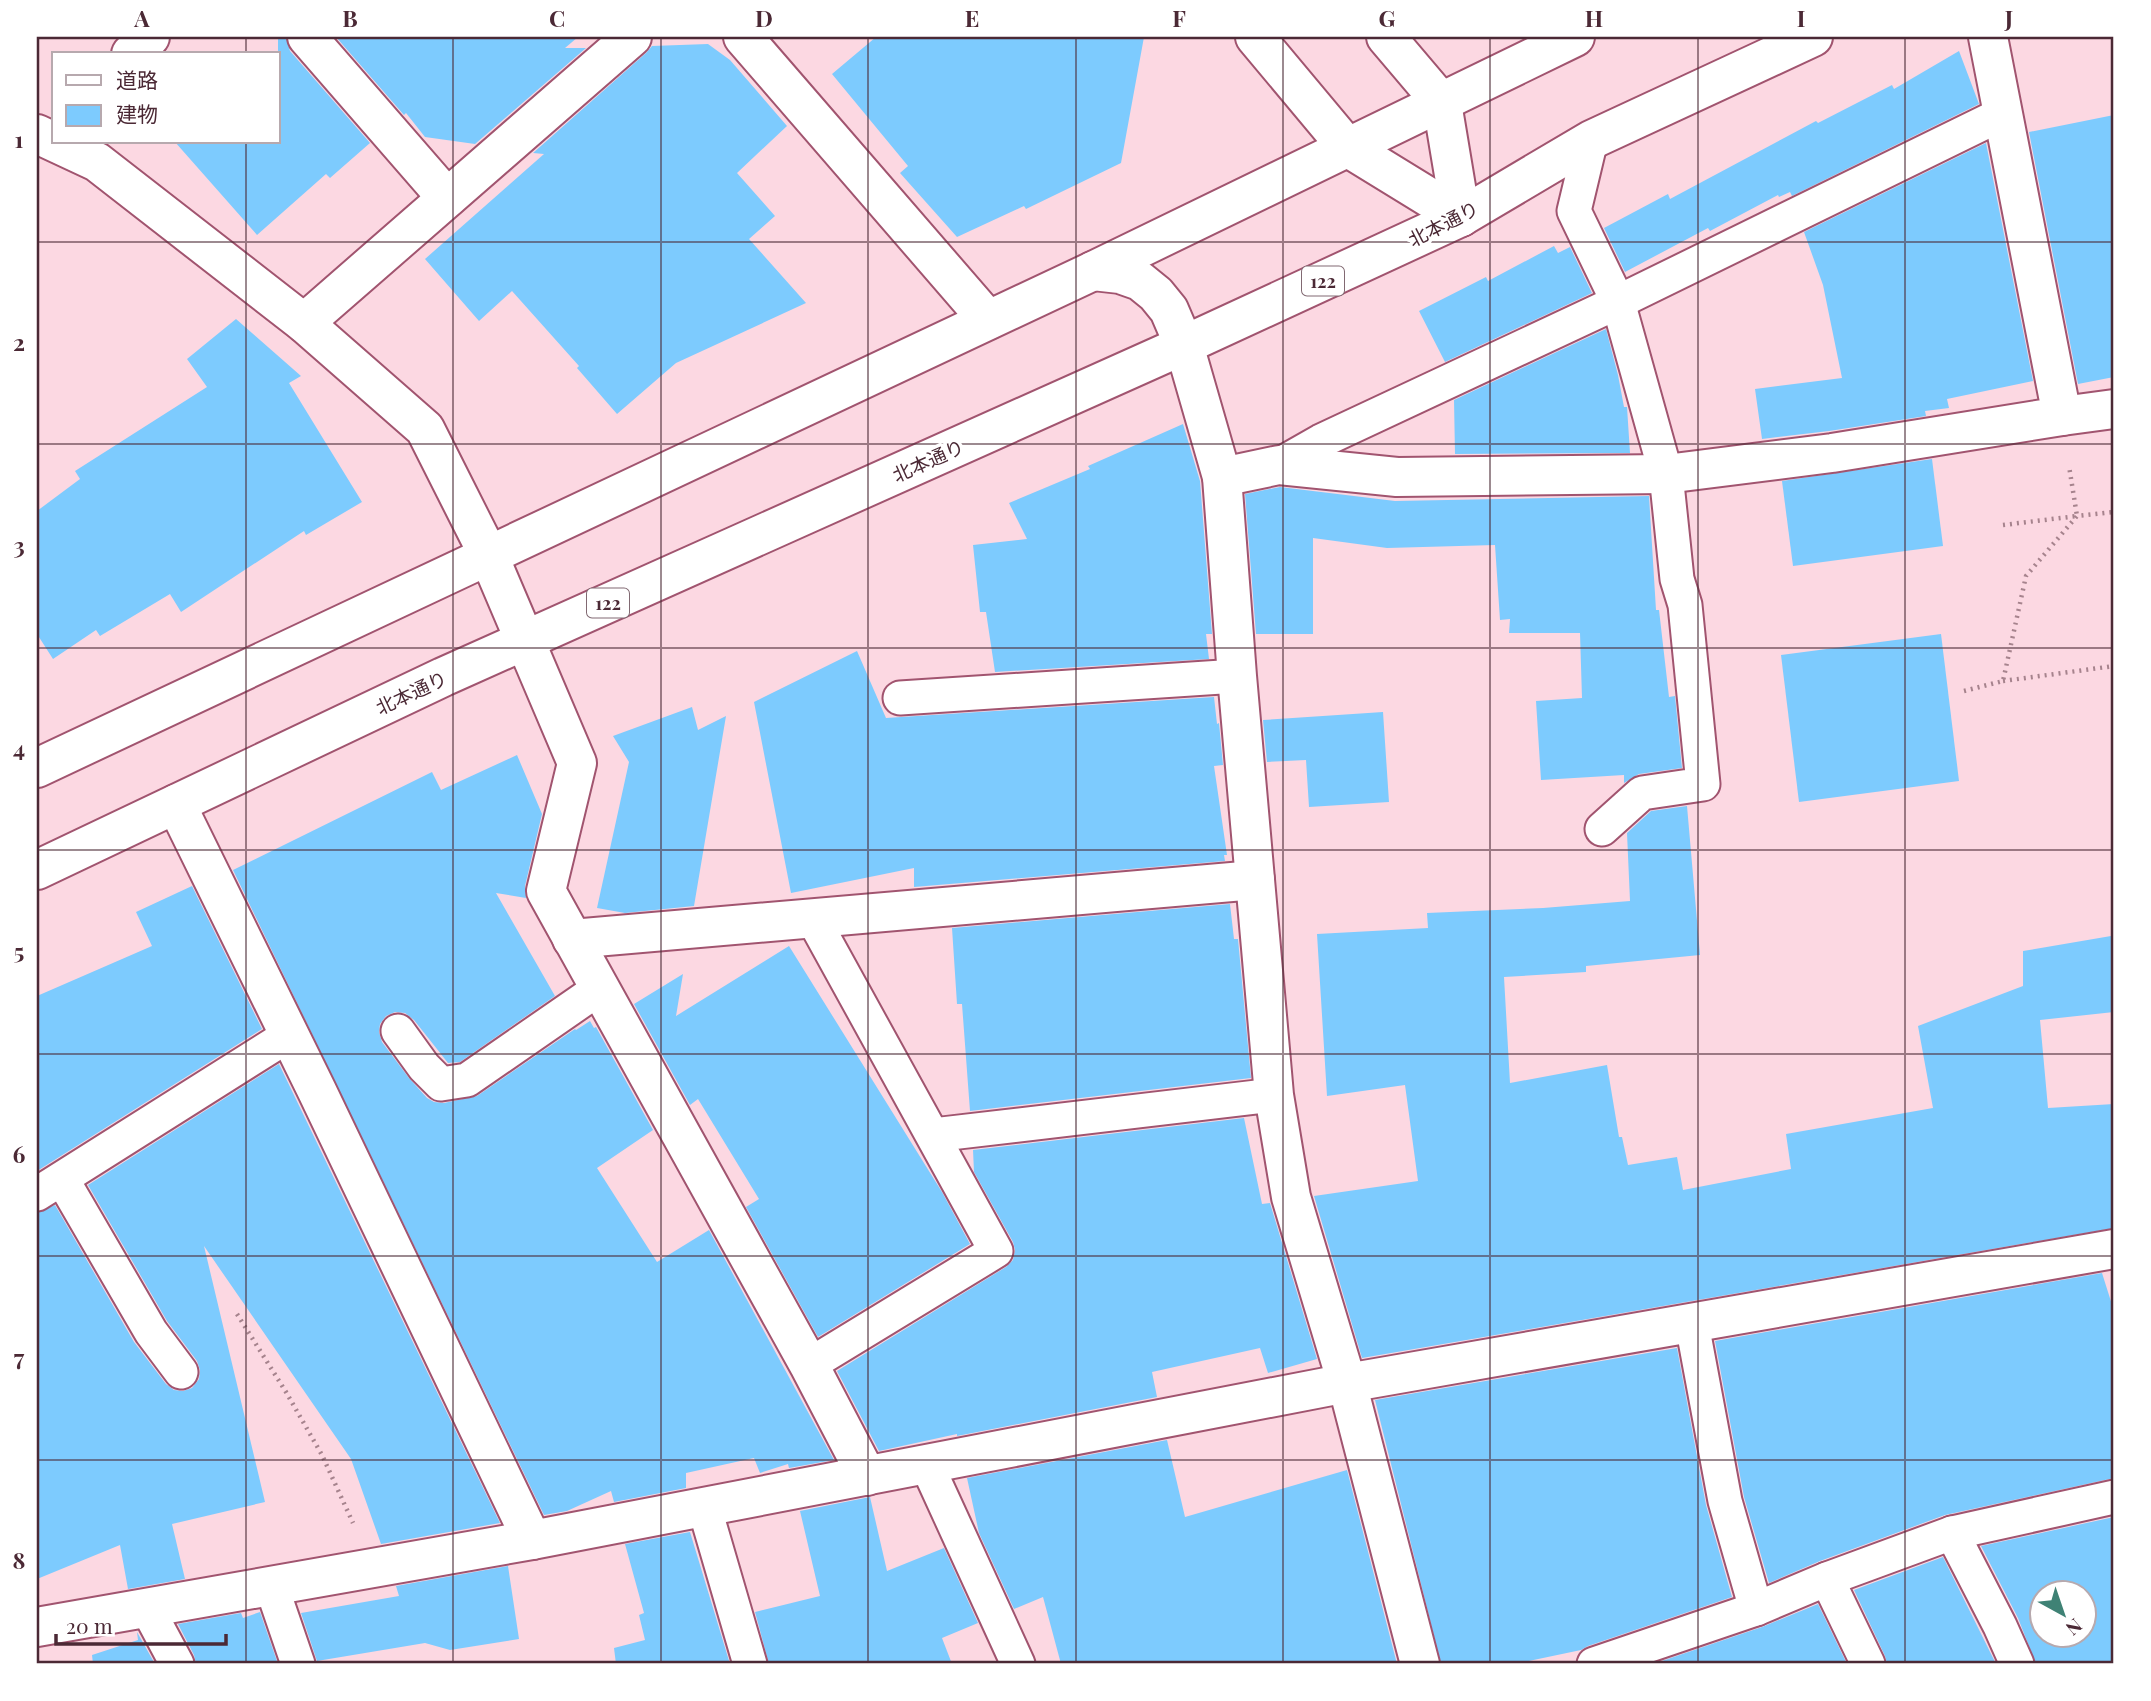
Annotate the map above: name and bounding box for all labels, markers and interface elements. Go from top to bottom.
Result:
text: A [133,2,150,33]
text: B [342,2,358,33]
text: C [549,2,565,33]
text: D [755,2,773,33]
text: E [965,2,979,33]
text: F [1172,2,1186,33]
text: G [1379,2,1396,33]
text: H [1585,2,1603,33]
text: I [1797,2,1805,33]
text: J [2004,2,2013,33]
legend [52,52,280,144]
text: 道路 [116,65,158,93]
text: 建物 [116,99,158,127]
text: 1 [15,123,24,154]
street label: 北本通り [1403,194,1483,252]
road number: 122 [1302,267,1344,296]
text: 2 [13,326,25,357]
street label: 北本通り [888,433,968,487]
text: 3 [13,529,25,560]
road number: 122 [587,588,629,618]
street label: 北本通り [371,664,451,720]
text: 4 [13,732,25,763]
text: 5 [14,935,24,966]
text: 6 [13,1138,26,1169]
text: 7 [14,1341,25,1372]
text: 8 [13,1544,25,1575]
north arrow [2028,1578,2098,1648]
scale bar [56,1603,226,1647]
text: 20 m [66,1611,113,1639]
text: N [2061,1613,2088,1642]

